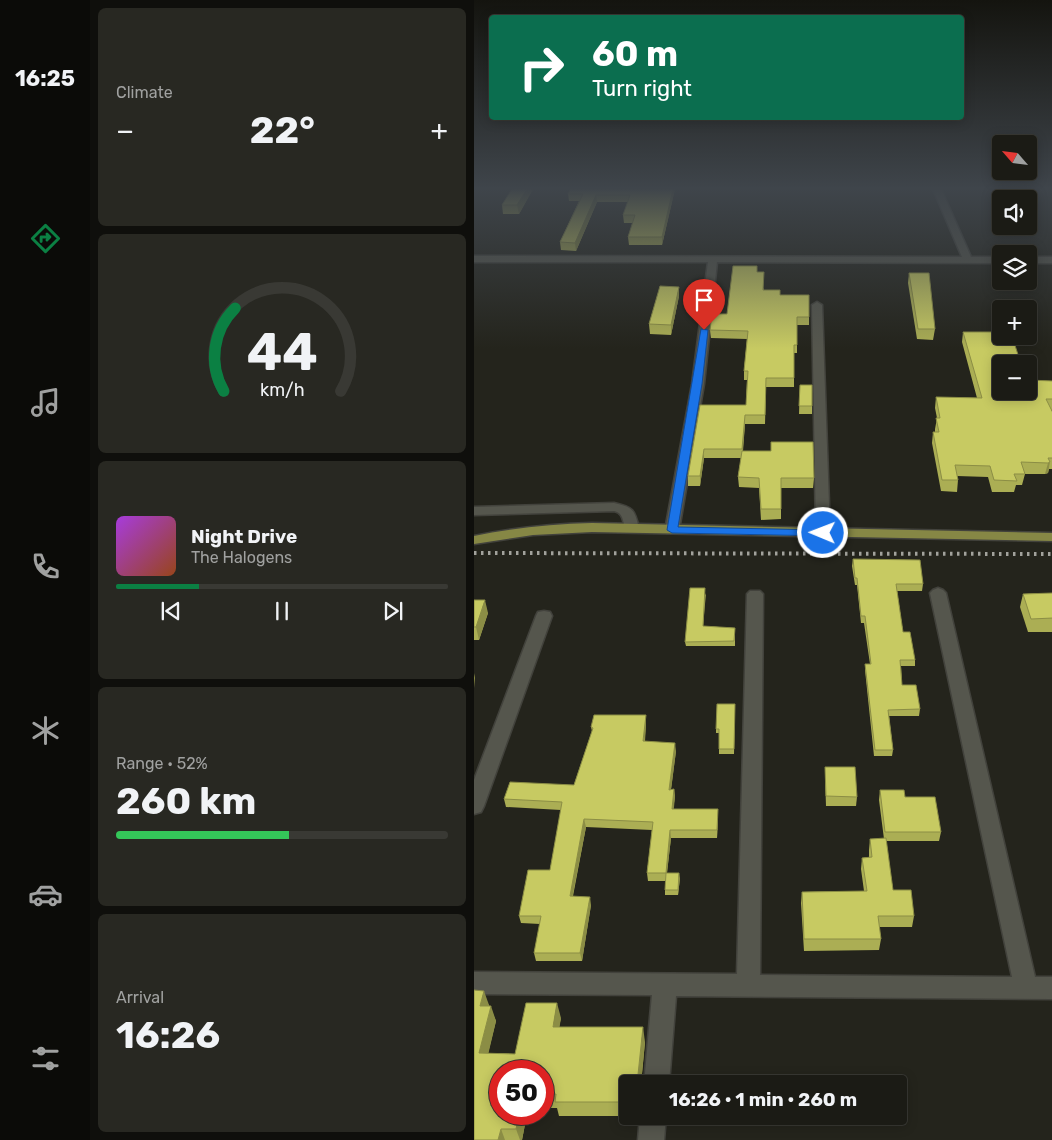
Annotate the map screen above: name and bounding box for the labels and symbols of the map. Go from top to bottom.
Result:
north arrow [992,135,1036,180]
pin [683,279,725,330]
position arrow [796,506,848,558]
speed limit sign: 50 [489,1060,554,1125]

